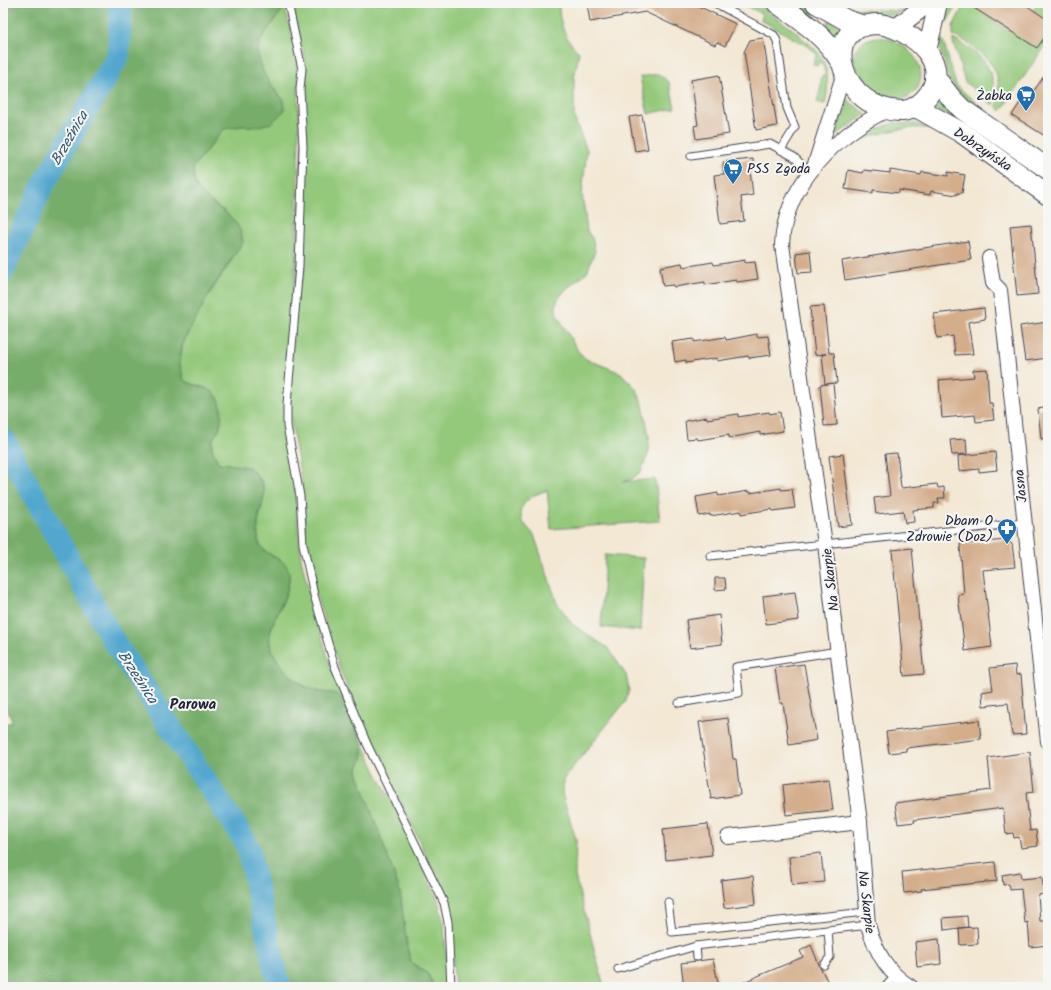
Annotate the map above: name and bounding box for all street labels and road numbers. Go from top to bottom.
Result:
street label: Dobrzyńska [949,122,1016,178]
street label: Jasna [1008,468,1034,504]
street label: Na Skarpie [816,546,846,613]
street label: Na Skarpie [851,869,881,936]

